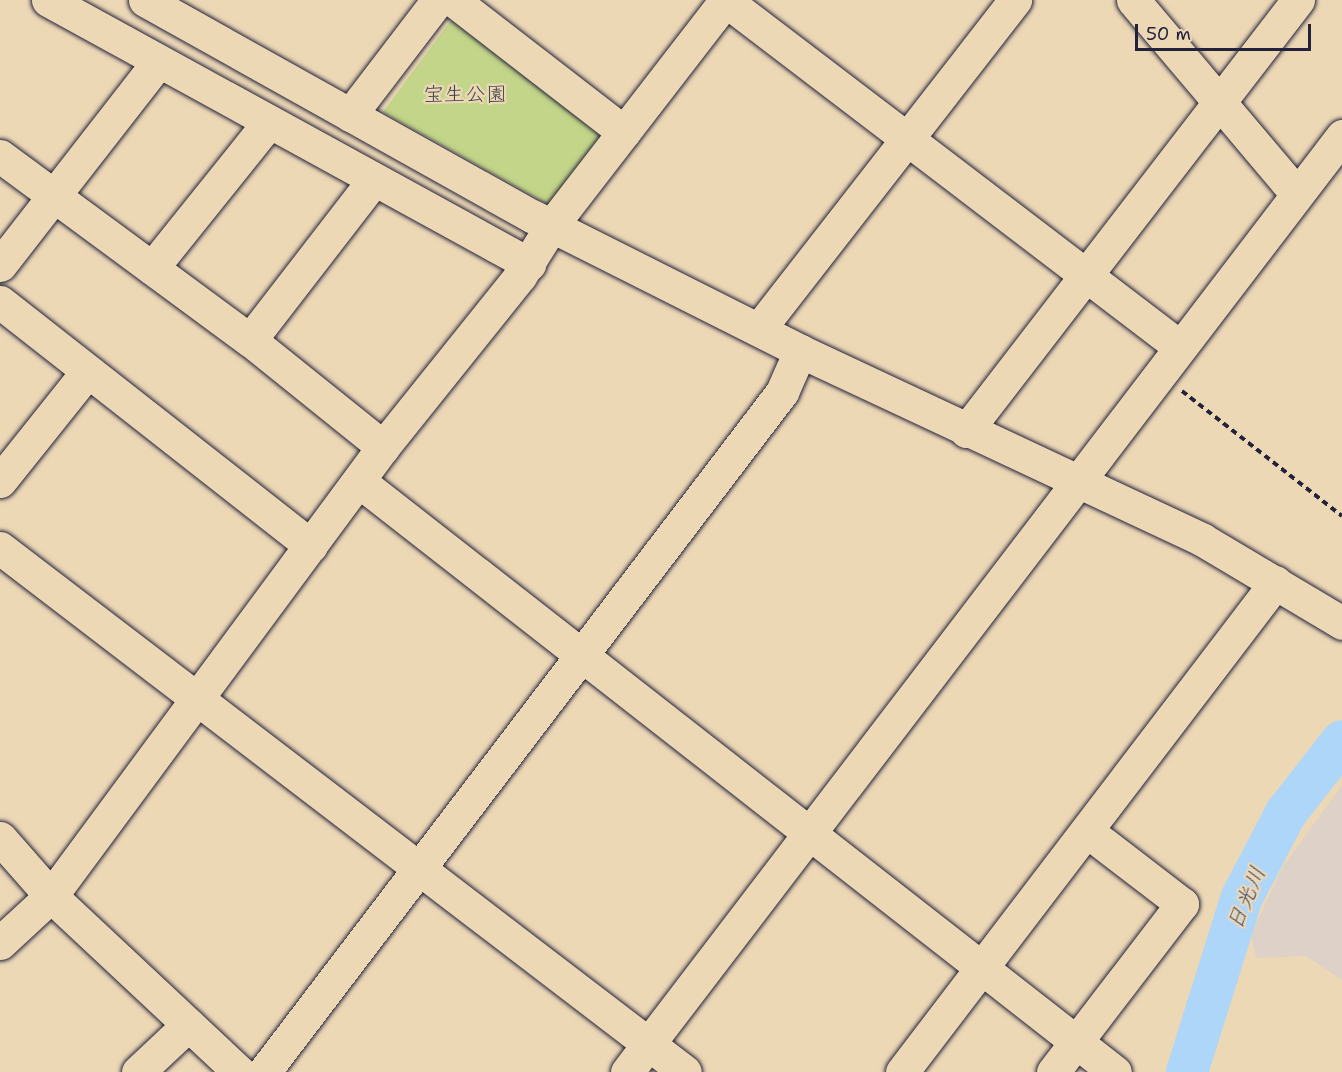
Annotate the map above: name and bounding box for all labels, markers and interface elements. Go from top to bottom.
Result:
scale bar [1138,12,1314,50]
text: 50 m [1146,22,1191,46]
park label: 宝生公園 [423,81,507,107]
water label: 日光川 [1221,862,1271,934]

